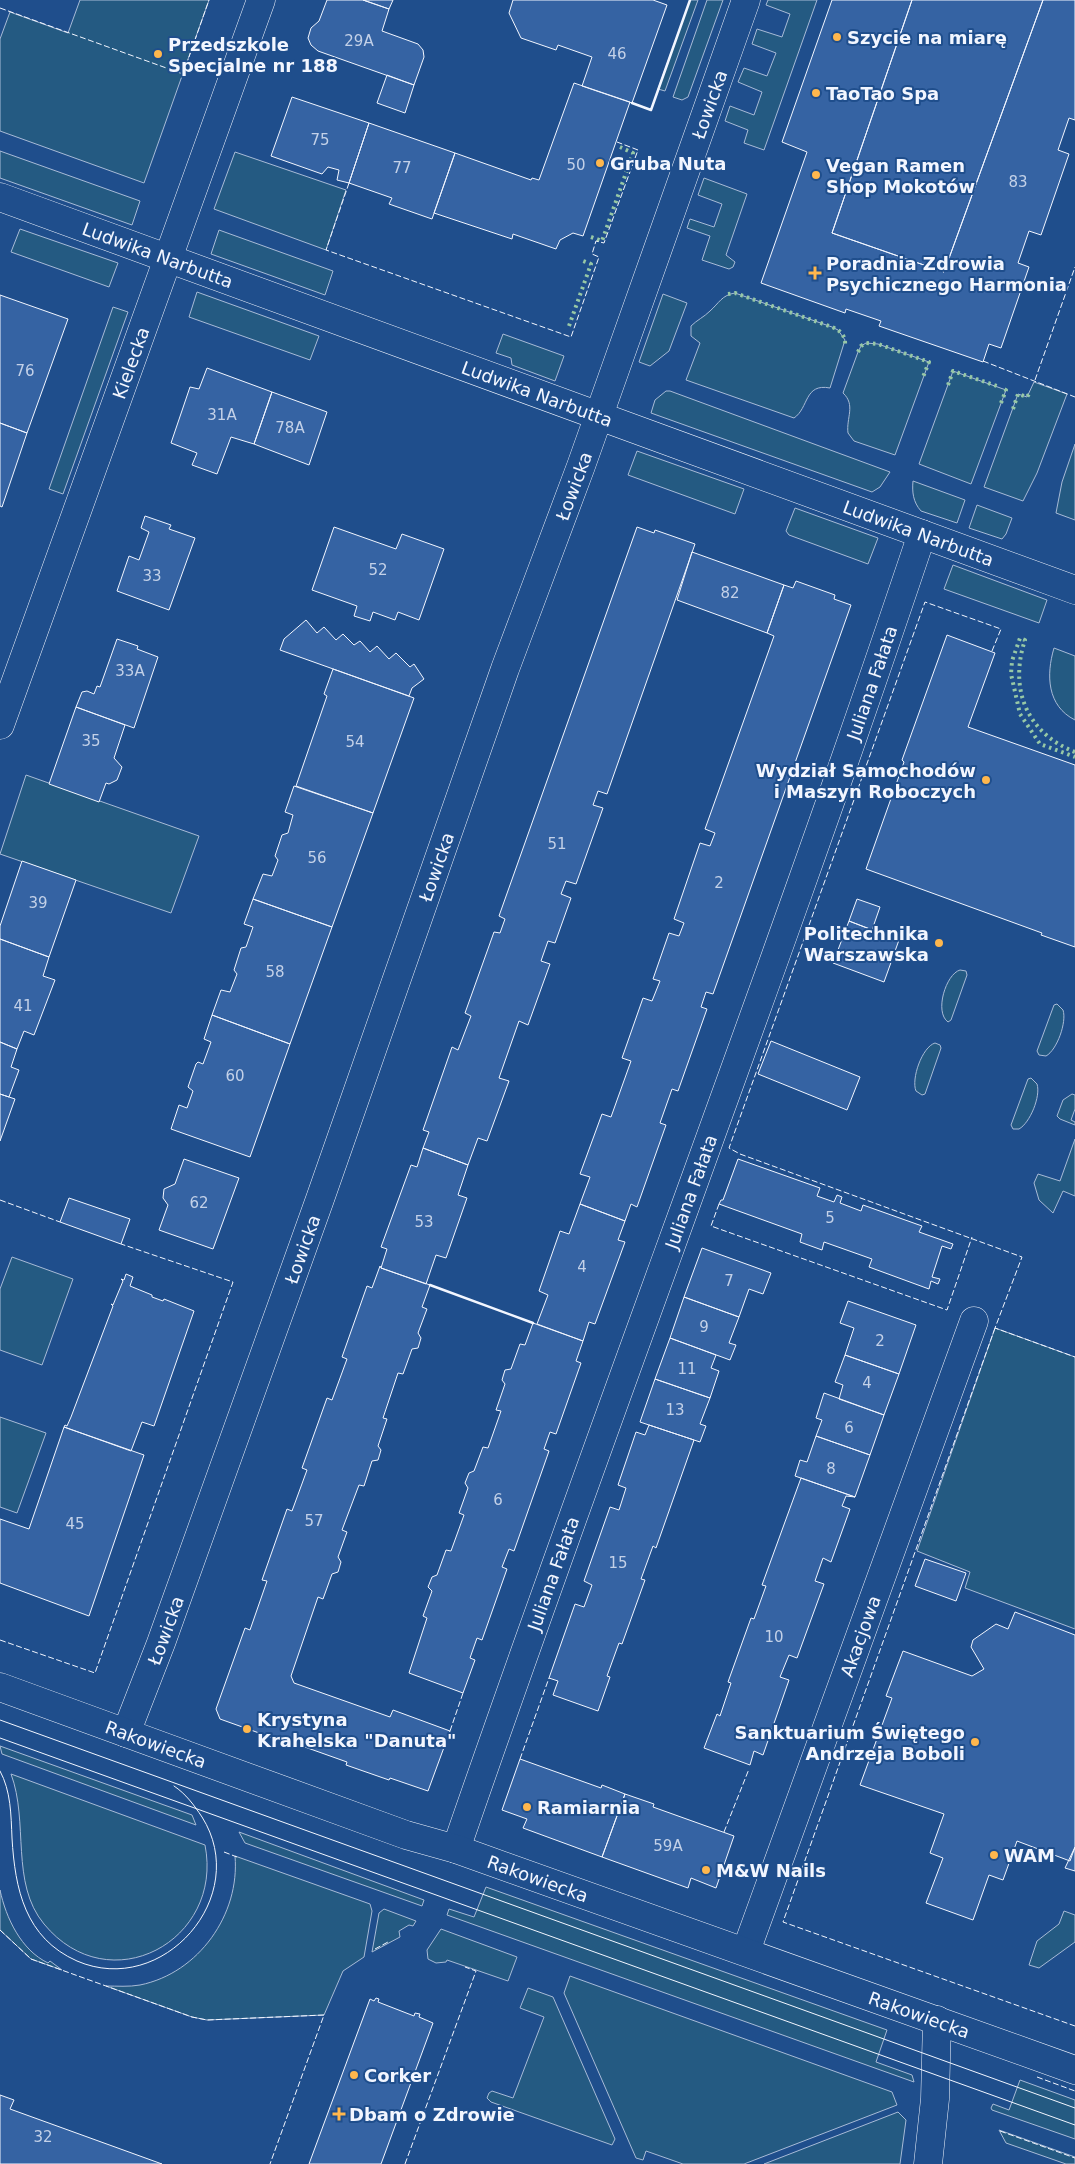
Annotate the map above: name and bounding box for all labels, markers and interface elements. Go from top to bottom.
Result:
place label: Szycie na miarę [847,27,1007,48]
marker: Szycie na miarę [831,31,843,43]
house number: 29A [344,32,374,50]
place label: Przedszkole Specjalne nr 188 [168,34,338,76]
house number: 46 [607,45,627,63]
marker: Przedszkole Specjalne nr 188 [152,48,164,60]
street label: Łowicka [687,67,731,143]
place label: TaoTao Spa [826,83,939,104]
marker: TaoTao Spa [810,87,822,99]
house number: 75 [310,131,330,149]
place label: Gruba Nuta [610,153,726,174]
place label: Vegan Ramen Shop Mokotów [826,155,975,197]
house number: 50 [566,156,586,174]
marker: Gruba Nuta [594,157,606,169]
house number: 77 [392,159,412,177]
marker: Vegan Ramen Shop Mokotów [810,169,822,181]
house number: 83 [1008,173,1028,191]
street label: Ludwika Narbutta [79,218,236,292]
place label: Poradnia Zdrowia Psychicznego Harmonia [826,253,1067,295]
marker: Poradnia Zdrowia Psychicznego Harmonia [808,266,822,280]
street label: Kielecka [108,324,153,402]
street label: Ludwika Narbutta [459,356,616,431]
house number: 76 [15,362,35,380]
house number: 31A [207,406,237,424]
house number: 78A [275,419,305,437]
street label: Łowicka [551,449,596,524]
street label: Ludwika Narbutta [840,496,997,570]
house number: 52 [368,561,388,579]
house number: 33 [142,567,162,585]
house number: 82 [720,584,740,602]
street label: Juliana Fałata [842,623,901,744]
house number: 33A [115,662,145,680]
house number: 35 [81,732,101,750]
house number: 54 [345,733,365,751]
place label: Wydział Samochodów i Maszyn Roboczych [756,760,976,802]
marker: Wydział Samochodów i Maszyn Roboczych [980,774,992,786]
street label: Łowicka [414,829,458,905]
house number: 51 [547,835,567,853]
house number: 56 [307,849,327,867]
house number: 2 [714,874,724,892]
house number: 39 [28,894,48,912]
place label: Politechnika Warszawska [804,923,929,965]
marker: Politechnika Warszawska [933,937,945,949]
house number: 58 [265,963,285,981]
house number: 41 [13,997,33,1015]
house number: 60 [225,1067,245,1085]
street label: Juliana Fałata [660,1132,721,1253]
house number: 62 [189,1194,209,1212]
house number: 5 [825,1209,835,1227]
street label: Łowicka [280,1212,324,1287]
house number: 53 [414,1213,434,1231]
house number: 4 [577,1258,587,1276]
house number: 7 [724,1272,734,1290]
house number: 9 [699,1318,709,1336]
house number: 2 [875,1332,885,1350]
house number: 11 [677,1360,697,1378]
house number: 4 [862,1374,872,1392]
house number: 13 [665,1401,685,1419]
house number: 6 [844,1419,854,1437]
house number: 8 [826,1460,836,1478]
house number: 6 [493,1491,503,1509]
house number: 57 [304,1512,324,1530]
street label: Juliana Fałata [522,1513,583,1634]
house number: 45 [65,1515,85,1533]
house number: 15 [608,1554,628,1572]
street label: Akacjowa [836,1592,884,1680]
street label: Łowicka [143,1593,188,1669]
house number: 10 [764,1628,784,1646]
place label: Krystyna Krahelska "Danuta" [257,1709,457,1751]
street label: Rakowiecka [103,1716,209,1772]
place label: Sanktuarium Świętego Andrzeja Boboli [735,1722,965,1764]
marker: Krystyna Krahelska "Danuta" [241,1723,253,1735]
marker: Sanktuarium Świętego Andrzeja Boboli [969,1736,981,1748]
place label: Ramiarnia [537,1797,640,1818]
marker: Ramiarnia [521,1801,533,1813]
house number: 59A [653,1837,683,1855]
place label: WAM [1004,1845,1055,1866]
marker: WAM [988,1849,1000,1861]
street label: Rakowiecka [485,1851,591,1906]
place label: M&W Nails [716,1860,826,1881]
marker: M&W Nails [700,1864,712,1876]
street label: Rakowiecka [866,1987,973,2042]
place label: Corker [364,2065,431,2086]
marker: Corker [348,2069,360,2081]
place label: Dbam o Zdrowie [349,2104,515,2125]
marker: Dbam o Zdrowie [333,2108,345,2120]
house number: 32 [33,2128,53,2146]

